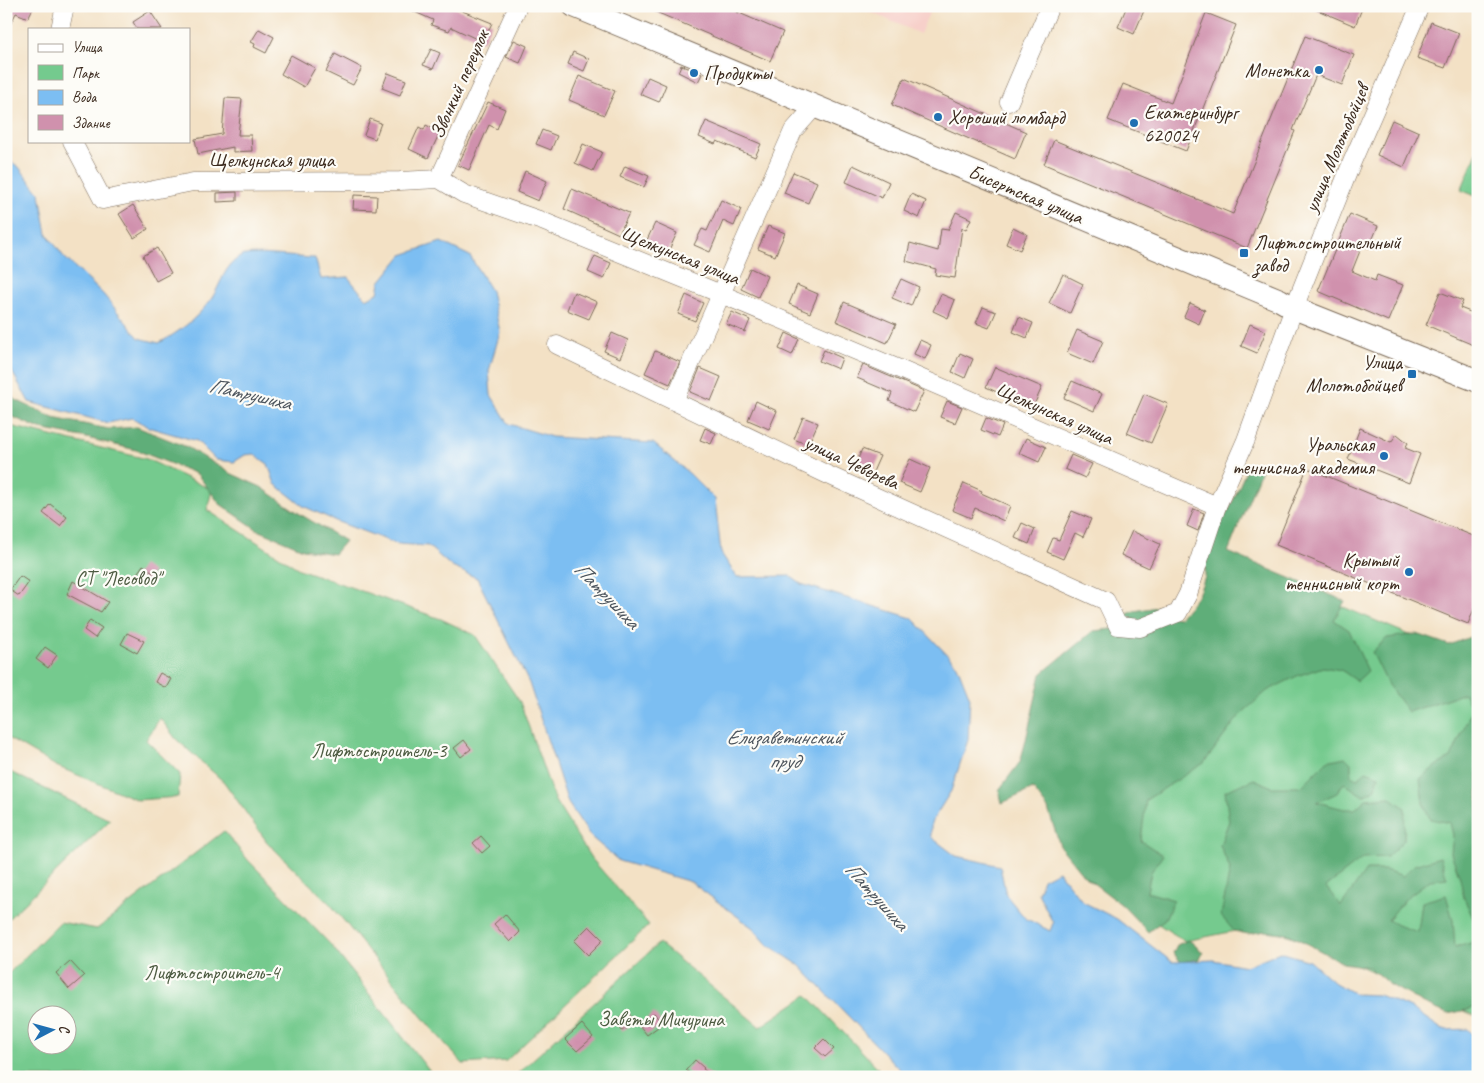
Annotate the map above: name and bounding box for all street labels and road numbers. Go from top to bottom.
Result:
street label: Звонкий переулок [424,25,495,142]
street label: улица Молотобойцев [1298,78,1376,217]
street label: Щелкунская улица [210,148,336,173]
street label: Бисертская улица [965,159,1088,230]
street label: Щелкунская улица [618,221,744,291]
street label: Щелкунская улица [993,377,1118,451]
street label: улица Чеверева [800,429,904,496]

